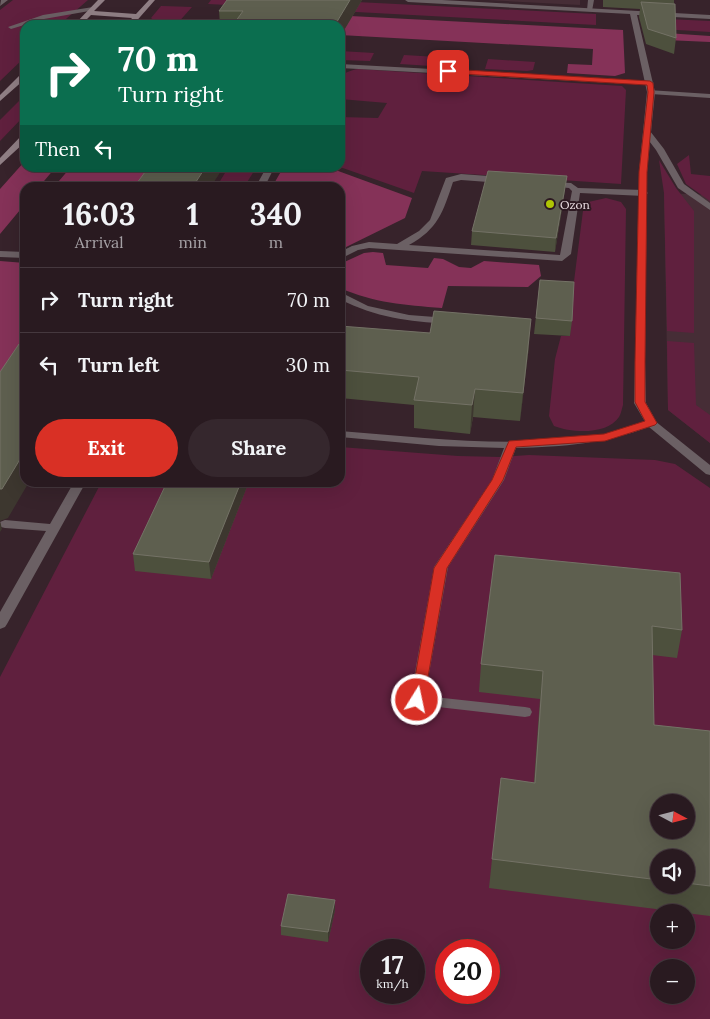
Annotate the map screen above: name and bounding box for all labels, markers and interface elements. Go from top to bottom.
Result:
text: 70 m [118,36,198,81]
icon: right [35,40,100,105]
pin [427,50,469,92]
icon: arrive [434,57,462,85]
text: Turn right [118,80,223,108]
icon: left [90,135,118,163]
text: Then [35,137,80,161]
text: 16:03 [63,195,136,233]
text: 1 [187,195,199,233]
text: 340 [250,195,302,233]
place label: Ozon [560,197,590,212]
marker: Ozon [544,198,556,210]
text: Arrival [75,232,124,252]
text: min [179,232,207,252]
text: m [269,232,283,252]
icon: right [35,286,63,314]
text: Turn right [78,288,174,312]
text: 70 m [287,288,330,312]
icon: left [35,351,63,379]
text: Turn left [78,353,159,377]
text: 30 m [286,353,330,377]
button: Exit [35,419,178,477]
button: Share [188,419,330,477]
position arrow [390,673,442,725]
north arrow [650,794,695,839]
map controls [650,794,695,1004]
button: sound [650,849,695,894]
button: + [650,904,695,949]
speed limit sign: 20 [435,939,500,1004]
text: 17 [382,949,403,981]
button: − [650,959,695,1004]
text: km/h [376,976,409,991]

